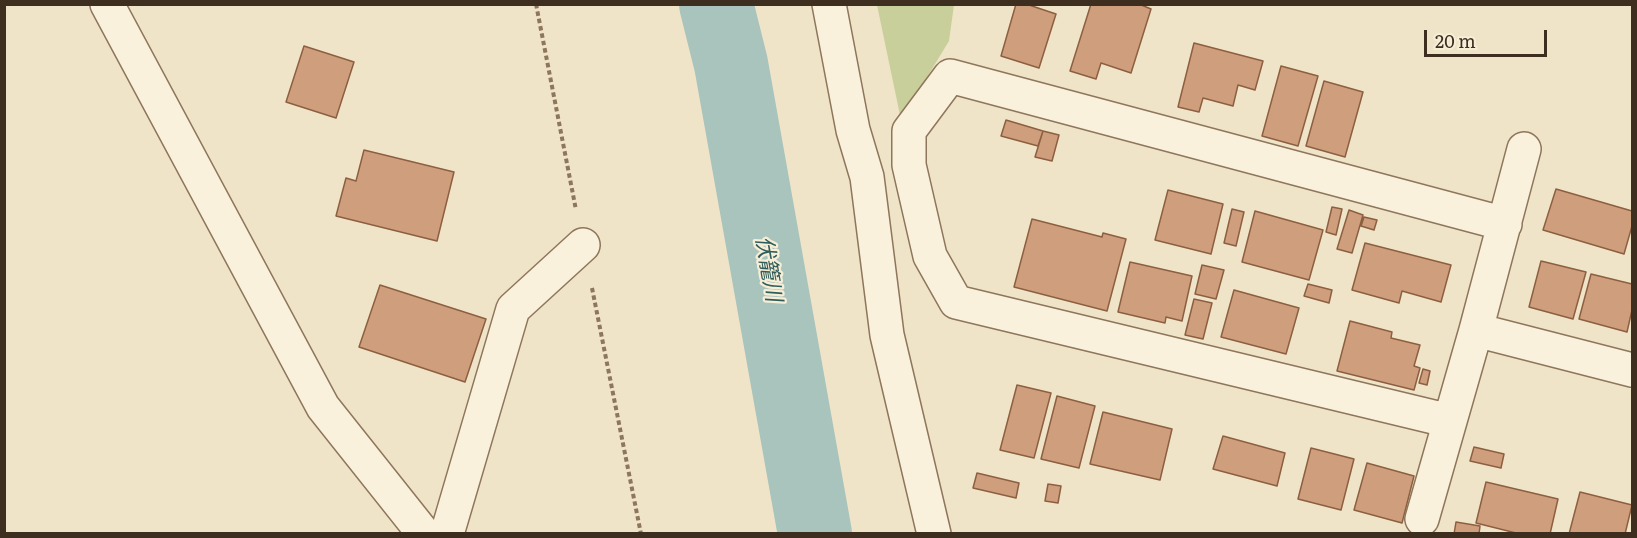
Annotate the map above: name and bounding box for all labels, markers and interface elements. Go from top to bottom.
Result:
scale bar [1427,18,1550,56]
text: 20 m [1435,27,1476,54]
water label: 伏籠川 [749,234,787,304]

